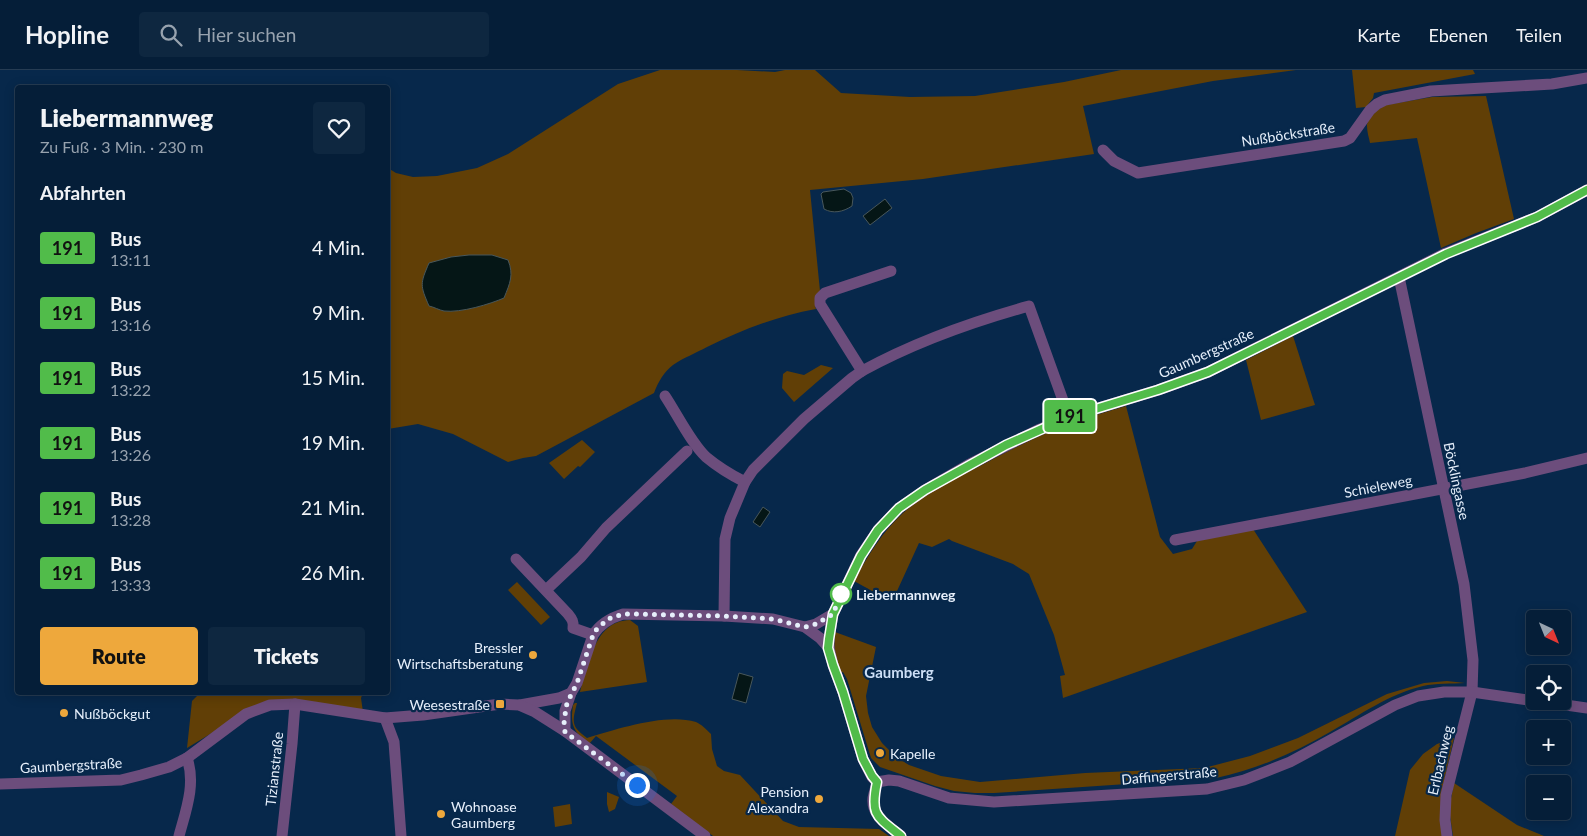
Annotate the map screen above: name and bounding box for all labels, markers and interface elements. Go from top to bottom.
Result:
search box [139,12,489,57]
text: Hopline [25,20,109,49]
icon: search [157,21,185,49]
text: Hier suchen [197,23,296,46]
text: Karte [1357,24,1400,46]
text: Ebenen [1428,24,1488,46]
text: Teilen [1516,24,1562,46]
button: heart [313,102,365,154]
text: Liebermannweg [40,103,213,132]
street label: Nußböckstraße [1240,118,1336,150]
text: Zu Fuß · 3 Min. · 230 m [40,137,203,156]
text: Abfahrten [40,181,126,204]
text: Bus [110,227,141,250]
text: 4 Min. [312,236,365,259]
text: 191 [52,237,83,259]
text: 13:11 [110,250,151,269]
text: Bus [110,292,141,315]
text: 9 Min. [312,301,365,324]
text: 191 [52,302,83,324]
text: 13:16 [110,315,151,334]
street label: Gaumbergstraße [1156,324,1256,382]
text: Bus [110,357,141,380]
text: 15 Min. [301,366,365,389]
text: 191 [52,367,83,389]
text: 13:22 [110,380,151,399]
line badge: 191 [1041,400,1099,432]
text: 191 [1054,405,1086,427]
text: Bus [110,422,141,445]
text: 19 Min. [301,431,365,454]
text: 191 [52,432,83,454]
street label: Böcklingasse [1440,441,1474,521]
text: 13:26 [110,445,151,464]
street label: Schieleweg [1343,471,1413,501]
text: Bus [110,487,141,510]
text: 21 Min. [301,496,365,519]
text: 191 [52,497,83,519]
text: 13:28 [110,510,151,529]
text: Bus [110,552,141,575]
text: 26 Min. [301,561,365,584]
text: 191 [52,562,83,584]
text: 13:33 [110,575,151,594]
marker: Liebermannweg [830,583,852,605]
place label: Liebermannweg [856,586,956,603]
north arrow [1526,610,1571,655]
map controls [1526,610,1571,820]
button: Route [40,627,198,685]
button: Tickets [208,627,365,685]
place label: Bressler Wirtschaftsberatung [397,639,523,672]
marker: Bressler Wirtschaftsberatung [527,649,539,661]
district label: Gaumberg [864,663,934,681]
button: locate [1526,665,1571,710]
place label: Weesestraße [410,696,490,713]
marker: Weesestraße [494,698,506,710]
place label: Nußböckgut [74,705,150,722]
marker: Nußböckgut [58,707,70,719]
button: + [1526,720,1571,765]
street label: Erlbachweg [1424,723,1456,797]
street label: Tizianstraße [262,731,286,807]
place label: Kapelle [890,745,935,762]
marker: Kapelle [874,747,886,759]
street label: Gaumbergstraße [19,754,123,776]
street label: Daffingerstraße [1121,762,1217,788]
your location [625,773,650,798]
button: − [1526,775,1571,820]
place label: Pension Alexandra [747,783,809,816]
marker: Pension Alexandra [813,793,825,805]
place label: Wohnoase Gaumberg [451,798,517,831]
marker: Wohnoase Gaumberg [435,808,447,820]

